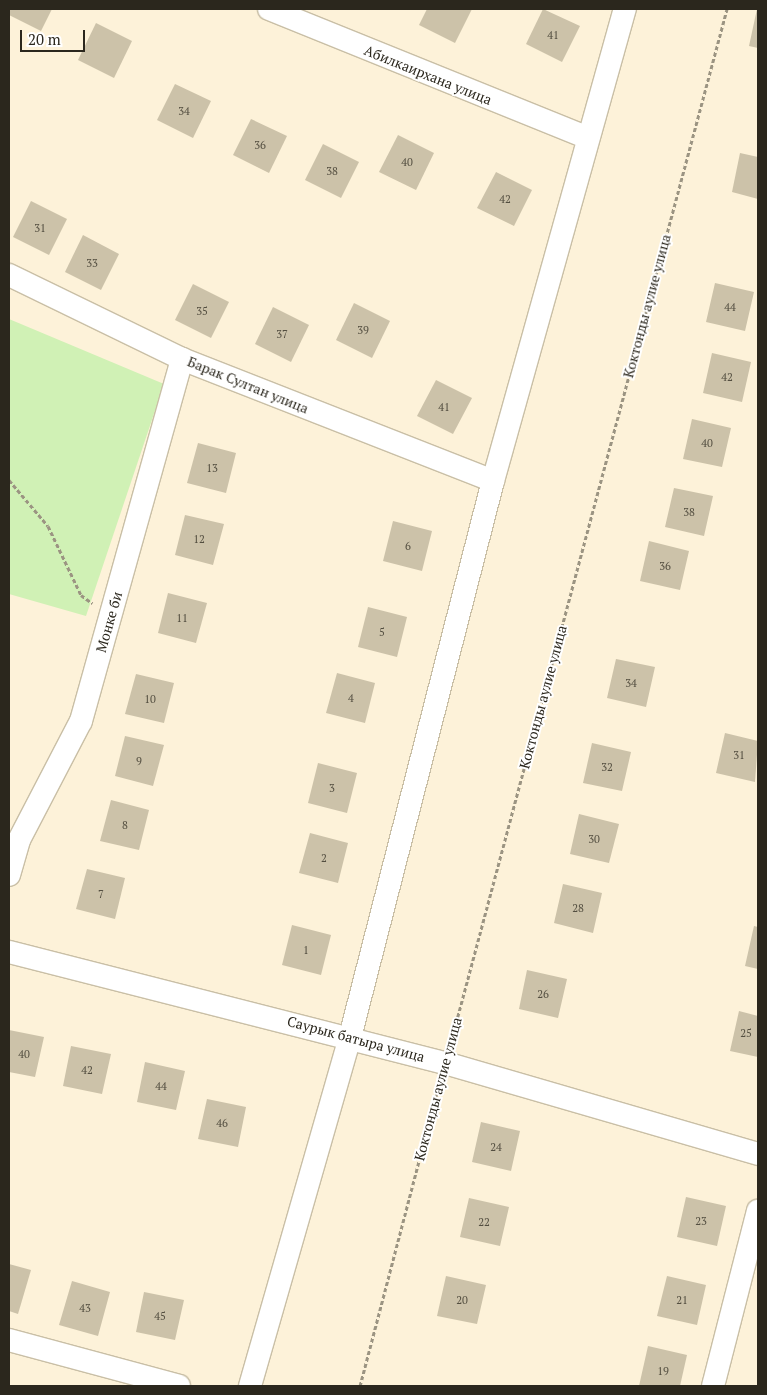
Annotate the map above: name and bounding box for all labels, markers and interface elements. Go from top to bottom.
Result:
scale bar [22,20,88,52]
house number: 41 [547,28,559,42]
text: 20 m [28,29,61,49]
street label: Абилкаирхана улица [362,42,494,108]
house number: 34 [178,104,190,118]
house number: 36 [254,138,266,152]
house number: 40 [401,155,413,169]
house number: 38 [326,164,338,178]
house number: 42 [499,192,511,206]
house number: 31 [34,221,46,235]
street label: Коктонды аулие улица [620,232,674,380]
house number: 33 [86,256,98,270]
house number: 44 [724,300,736,314]
house number: 35 [196,304,208,318]
house number: 39 [357,323,369,337]
house number: 37 [276,327,288,341]
street label: Барак Султан улица [185,353,311,417]
house number: 42 [721,370,733,384]
house number: 41 [438,400,450,414]
house number: 40 [701,436,713,450]
house number: 13 [206,461,218,475]
house number: 38 [683,505,695,519]
house number: 12 [193,532,205,546]
house number: 6 [405,539,411,553]
house number: 36 [659,559,671,573]
street label: Монке би [92,590,126,654]
house number: 11 [176,611,188,625]
street label: Коктонды аулие улица [516,623,570,771]
house number: 5 [379,625,385,639]
house number: 34 [625,676,637,690]
house number: 4 [348,691,354,705]
house number: 10 [144,692,156,706]
house number: 31 [733,748,745,762]
house number: 9 [136,754,142,768]
house number: 32 [601,760,613,774]
house number: 3 [329,781,335,795]
house number: 8 [122,818,128,832]
house number: 30 [588,832,600,846]
house number: 2 [321,851,327,865]
house number: 7 [98,887,104,901]
house number: 28 [572,901,584,915]
house number: 1 [303,943,309,957]
house number: 26 [537,987,549,1001]
street label: Саурык батыра улица [285,1013,427,1065]
street label: Коктонды аулие улица [411,1015,465,1163]
house number: 25 [740,1026,752,1040]
house number: 40 [18,1047,30,1061]
house number: 42 [81,1063,93,1077]
house number: 44 [155,1079,167,1093]
house number: 46 [216,1116,228,1130]
house number: 24 [490,1140,502,1154]
house number: 23 [695,1214,707,1228]
house number: 22 [478,1215,490,1229]
house number: 20 [456,1293,468,1307]
house number: 21 [676,1293,688,1307]
house number: 43 [79,1301,91,1315]
house number: 45 [154,1309,166,1323]
house number: 19 [657,1364,669,1378]

